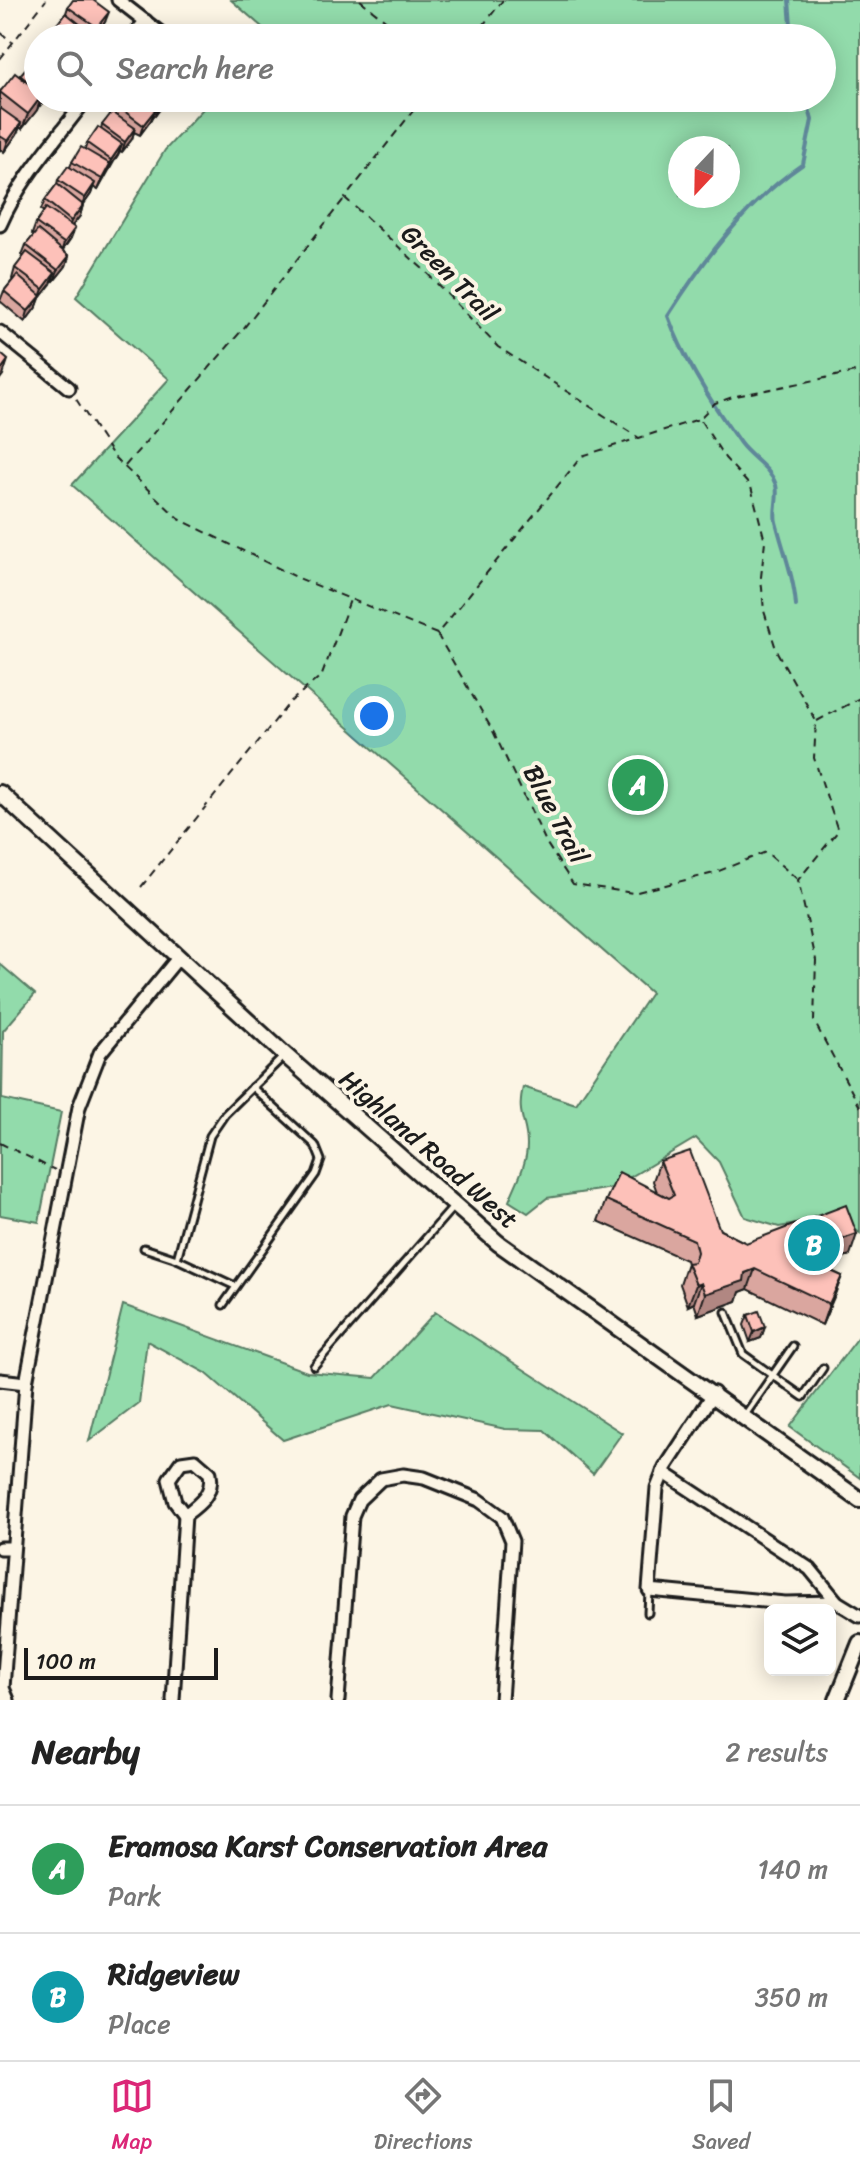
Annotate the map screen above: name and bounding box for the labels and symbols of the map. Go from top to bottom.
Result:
north arrow [668,136,740,208]
street label: Green Trail [390,213,511,334]
your location [354,696,394,736]
pin: A [612,755,664,815]
street label: Blue Trail [510,756,602,873]
street label: Highland Road West [328,1057,530,1241]
pin: B [788,1215,840,1275]
scale bar [24,1644,218,1680]

